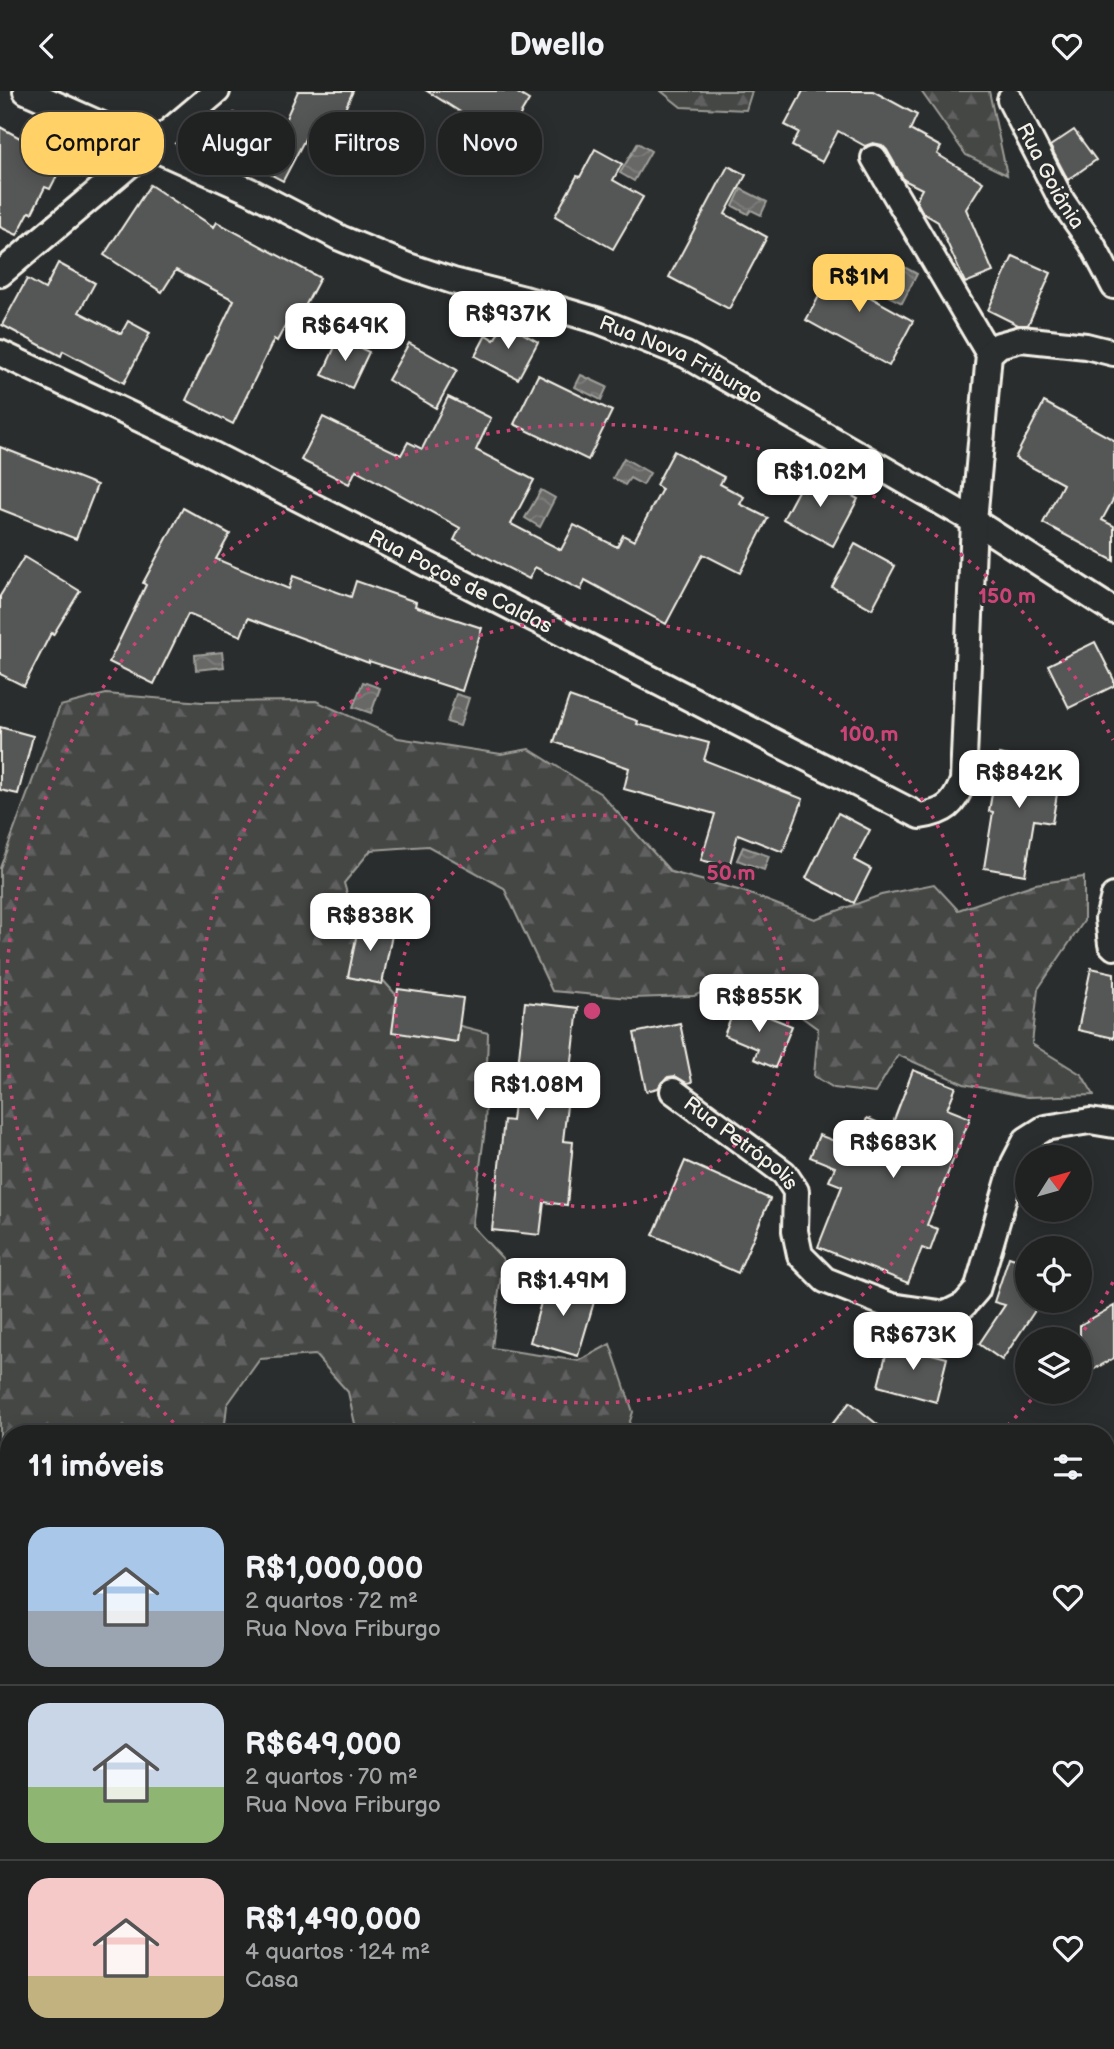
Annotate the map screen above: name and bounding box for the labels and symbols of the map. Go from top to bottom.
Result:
street label: Rua Goiânia [1011,119,1090,234]
pin: R$1M [818,255,900,314]
pin: R$937K [451,292,565,351]
pin: R$649K [288,303,402,363]
street label: Rua Nova Friburgo [596,310,767,410]
pin: R$1.02M [755,449,885,509]
street label: Rua Poços de Caldas [364,524,557,639]
text: 150 m [978,584,1036,609]
text: 100 m [840,722,898,747]
pin: R$842K [962,751,1076,810]
text: 50 m [707,861,755,886]
pin: R$838K [313,893,427,953]
pin: R$855K [702,975,816,1034]
centre of rings [580,999,604,1023]
pin: R$1.08M [472,1063,602,1122]
street label: Rua Petrópolis [679,1091,804,1195]
pin: R$683K [836,1121,950,1180]
north arrow [1015,1145,1092,1221]
pin: R$1.49M [498,1259,628,1318]
pin: R$673K [856,1313,970,1372]

